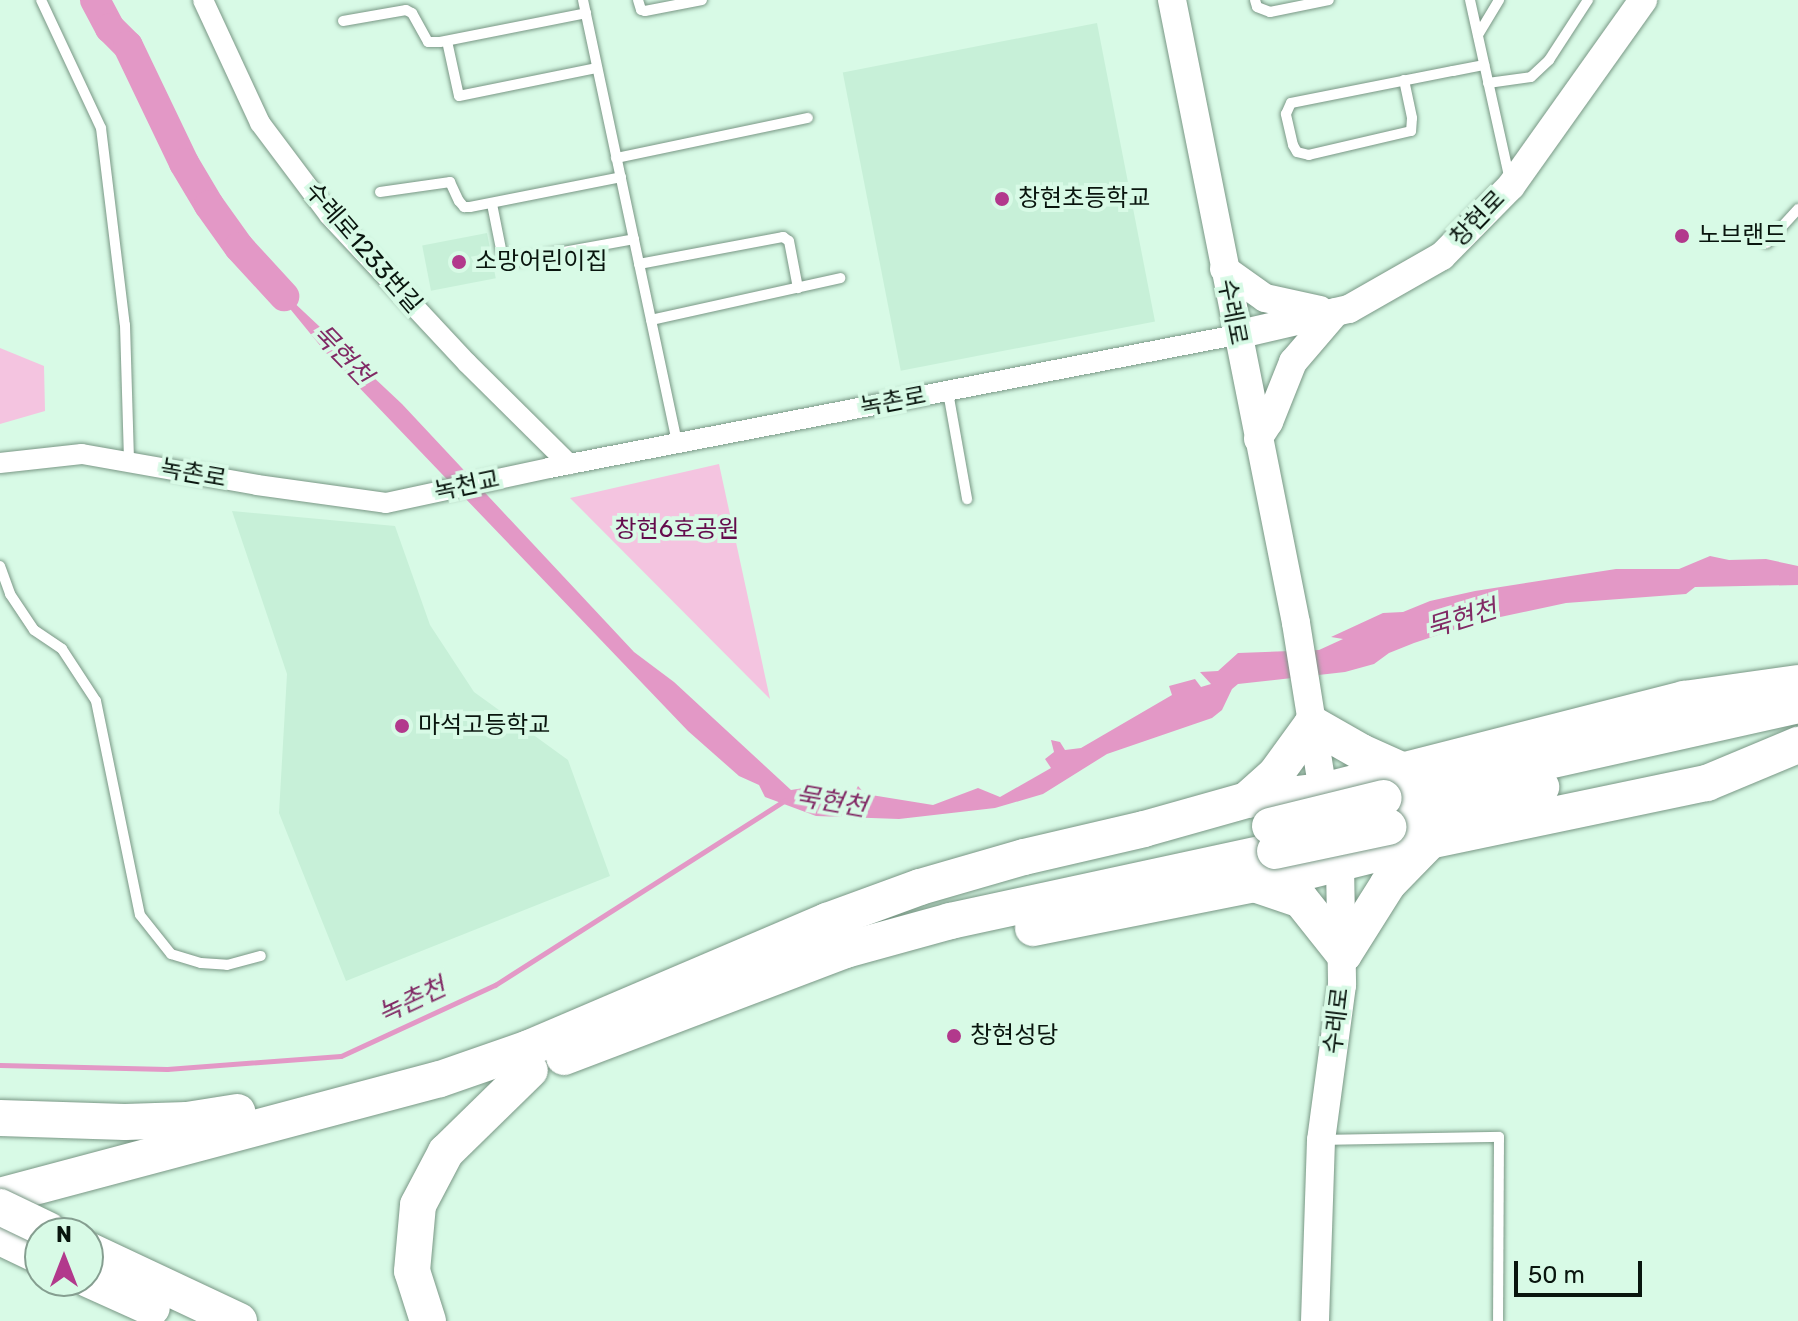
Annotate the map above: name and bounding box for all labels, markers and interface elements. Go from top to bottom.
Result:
street label: 수레로1233번길 [298,177,428,319]
place label: 창현초등학교 [1018,185,1150,213]
street label: 창현로 [1445,185,1511,253]
marker: 창현초등학교 [993,190,1011,208]
place label: 노브랜드 [1698,222,1786,250]
marker: 노브랜드 [1673,227,1691,245]
place label: 소망어린이집 [475,248,607,276]
marker: 소망어린이집 [450,253,468,271]
street label: 수레로 [1212,277,1252,347]
water label: 묵현천 [306,318,378,392]
street label: 녹촌로 [858,382,928,422]
street label: 녹촌로 [158,454,228,494]
street label: 녹천교 [432,465,502,507]
park label: 창현6호공원 [615,516,739,544]
water label: 묵현천 [1423,594,1501,644]
place label: 마석고등학교 [418,712,550,740]
marker: 마석고등학교 [393,717,411,735]
water label: 묵현천 [793,780,869,824]
water label: 녹촌천 [373,972,451,1030]
street label: 수레로 [1319,986,1355,1056]
place label: 창현성당 [970,1022,1058,1050]
marker: 창현성당 [945,1027,963,1045]
north arrow [24,1217,104,1297]
text: N [56,1221,72,1248]
scale bar [1518,1245,1646,1295]
text: 50 m [1528,1261,1585,1289]

